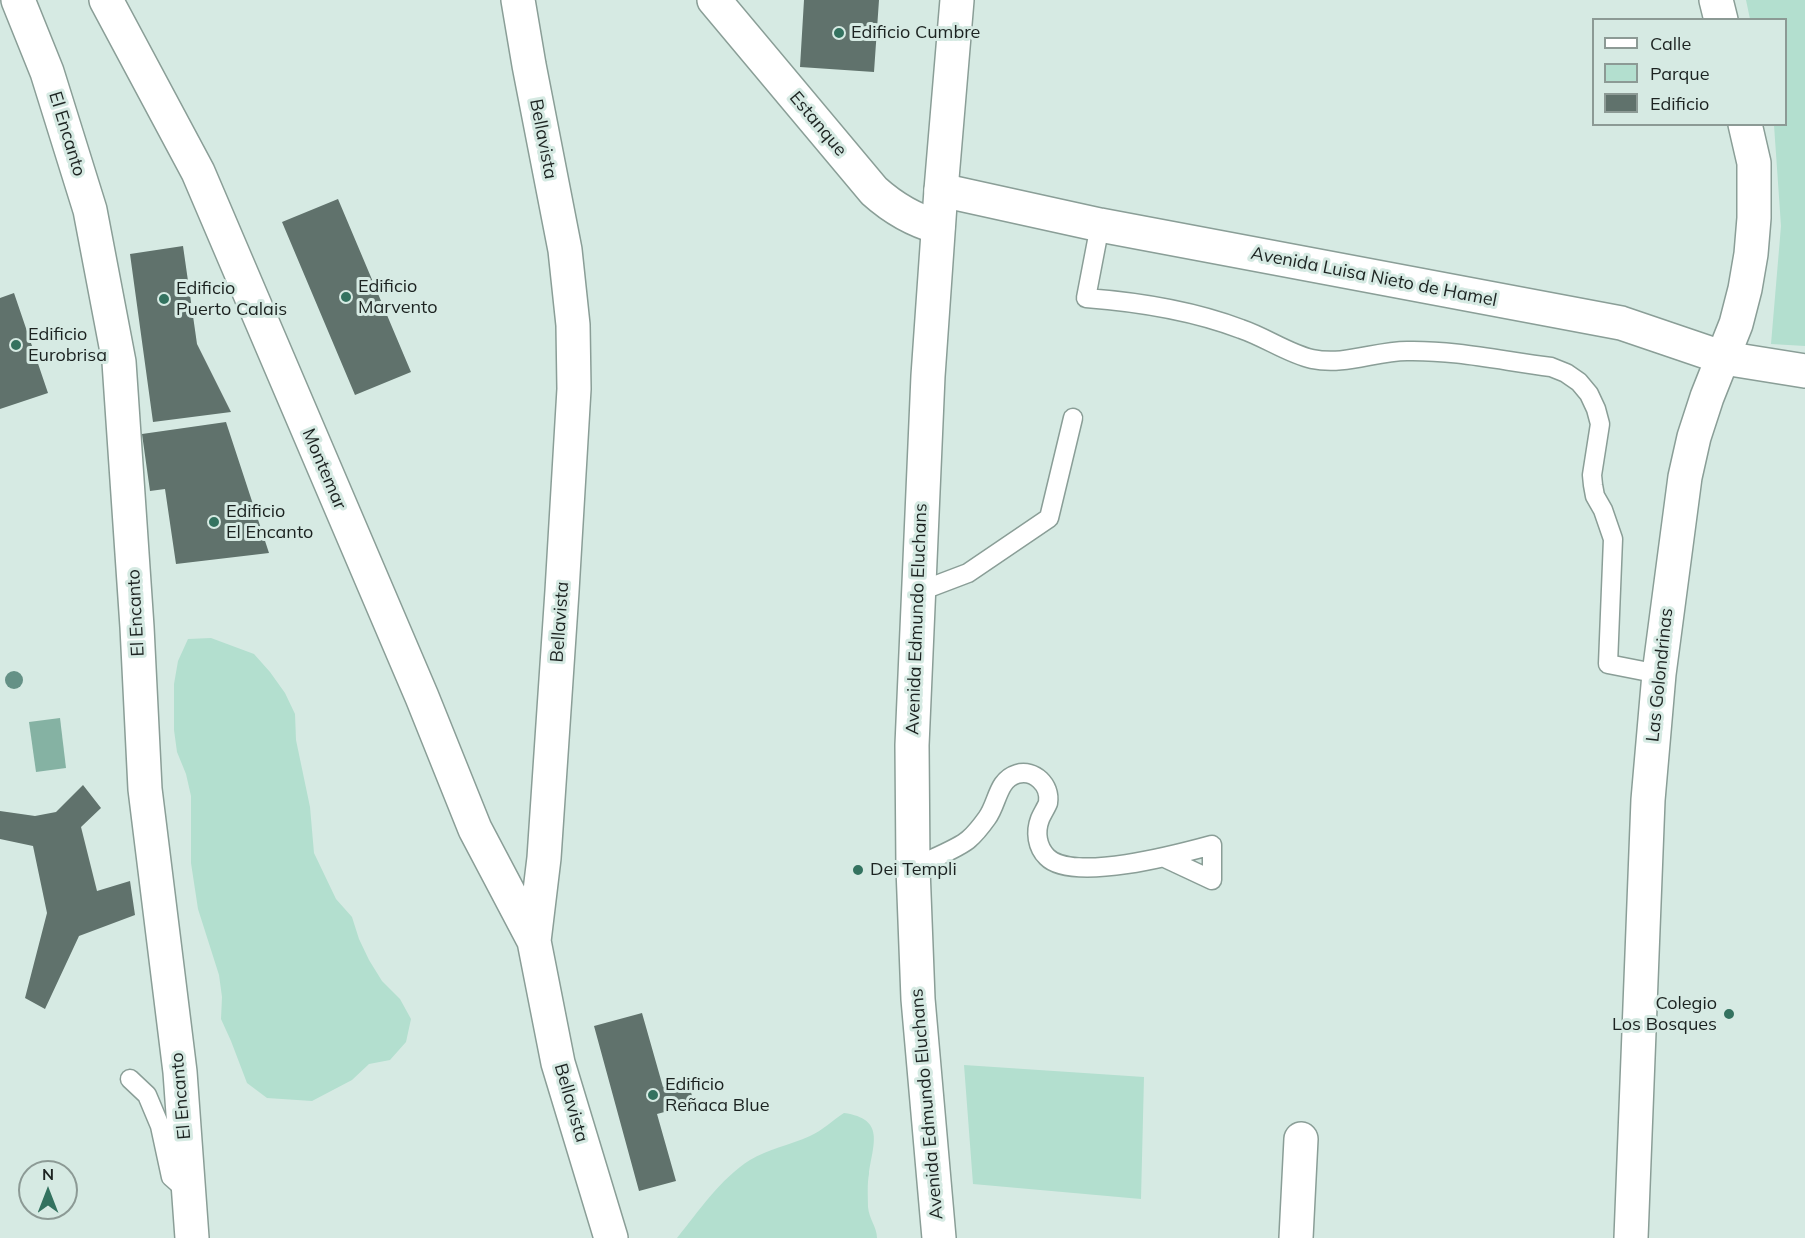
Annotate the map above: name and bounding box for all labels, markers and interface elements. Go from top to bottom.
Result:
legend [1592,18,1787,126]
place label: Edificio Cumbre [851,22,980,44]
marker: Edificio Cumbre [832,26,846,40]
text: Calle [1650,32,1691,55]
text: Parque [1650,62,1709,85]
street label: Estanque [785,87,851,161]
street label: El Encanto [44,89,90,179]
text: Edificio [1650,92,1709,115]
street label: Bellavista [525,97,561,181]
street label: Avenida Luisa Nieto de Hamel [1249,243,1499,311]
place label: Edificio Marvento [358,276,438,318]
place label: Edificio Puerto Calais [176,278,287,320]
marker: Edificio Marvento [339,290,353,304]
marker: Edificio Puerto Calais [157,292,171,306]
place label: Edificio Eurobrisa [28,324,107,366]
marker: Edificio Eurobrisa [9,338,23,352]
street label: Montemar [297,425,351,513]
place label: Edificio El Encanto [226,501,313,544]
street label: Avenida Edmundo Eluchans [902,503,932,735]
marker: Edificio El Encanto [207,515,221,529]
street label: El Encanto [123,569,149,657]
street label: Bellavista [546,581,574,663]
street label: Las Golondrinas [1642,607,1678,743]
place label: Dei Templi [870,859,957,881]
marker: Dei Templi [851,863,865,877]
street label: Avenida Edmundo Eluchans [906,988,948,1220]
place label: Colegio Los Bosques [1612,993,1717,1036]
marker: Colegio Los Bosques [1722,1007,1736,1021]
street label: El Encanto [166,1052,196,1140]
street label: Bellavista [549,1061,593,1145]
place label: Edificio Reñaca Blue [665,1074,769,1116]
marker: Edificio Reñaca Blue [646,1088,660,1102]
north arrow [18,1160,78,1220]
text: N [42,1164,54,1184]

